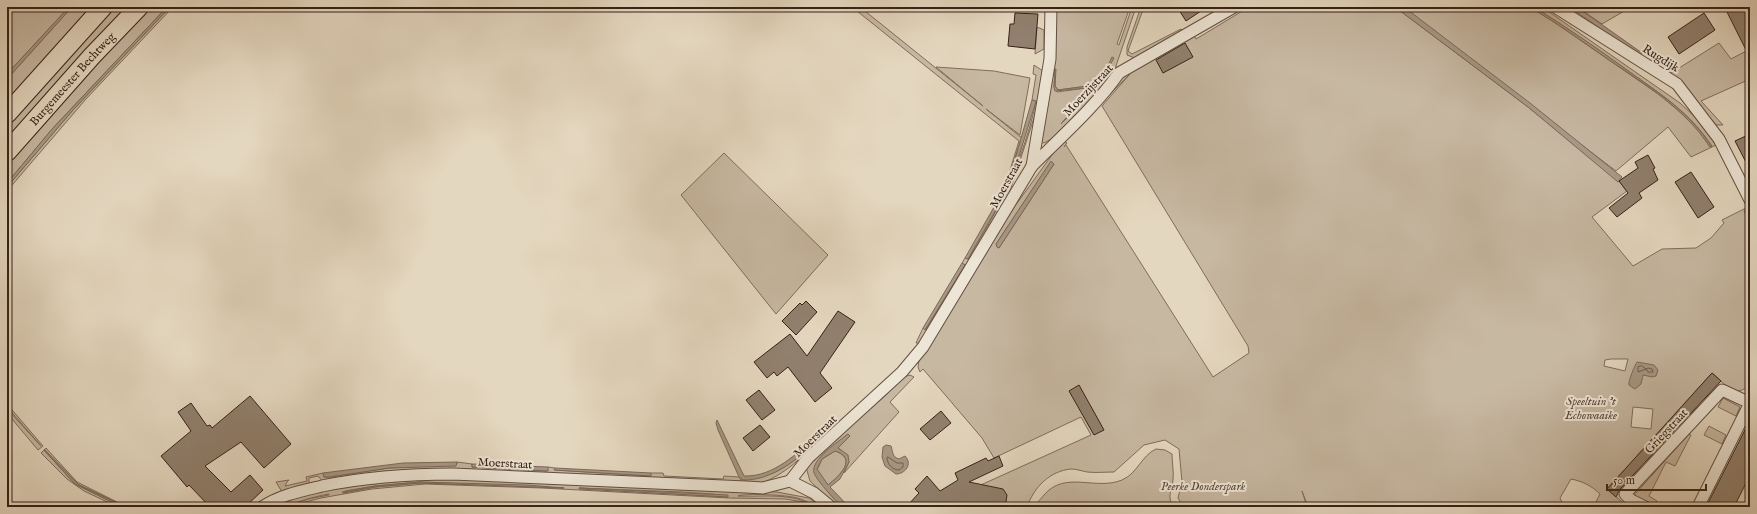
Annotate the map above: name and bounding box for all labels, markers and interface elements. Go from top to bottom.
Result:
street label: Burgemeester Bechtweg [27,29,119,129]
street label: Rugdijk [1640,41,1682,76]
street label: Moerzijstraat [1060,61,1116,120]
street label: Moerstraat [987,156,1026,211]
park label: Speeltuin 't Echowaaike [1564,394,1617,423]
street label: Griegstraat [1642,406,1691,457]
street label: Moerstraat [790,412,840,461]
street label: Moerstraat [477,455,533,472]
scale bar [1607,466,1706,492]
text: 50 m [1613,473,1635,488]
park label: Peerke Donderspark [1161,479,1245,494]

